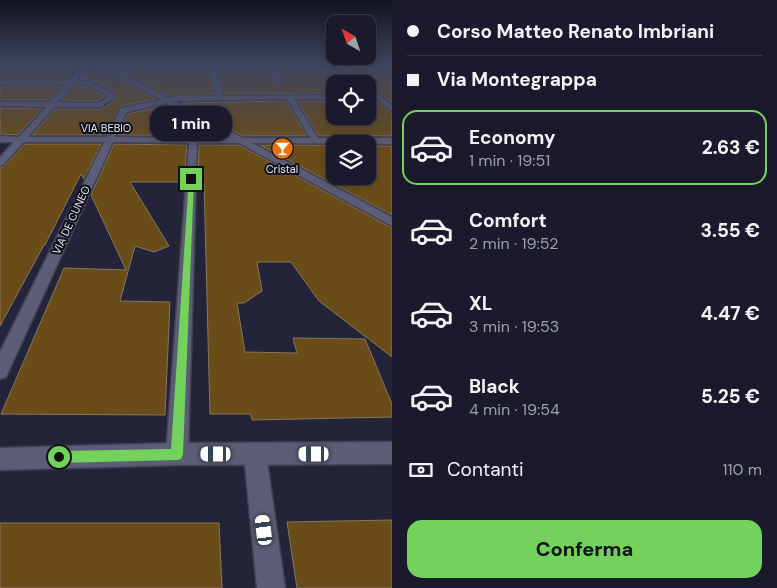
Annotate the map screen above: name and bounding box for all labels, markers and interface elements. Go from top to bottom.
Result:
north arrow [326,15,376,65]
map controls [326,15,376,185]
text: Corso Matteo Renato Imbriani [437,19,714,44]
text: Via Montegrappa [437,67,597,92]
button: locate [326,75,376,125]
callout: 1 min [150,106,232,142]
text: 1 min [171,113,211,134]
street label: VIA BEBIO [81,121,131,135]
icon: car [409,125,454,170]
text: Economy [469,125,556,150]
button: layers [326,135,376,185]
text: 2.63 € [702,135,760,160]
bar icon: Cristal [270,136,294,160]
text: 1 min · 19:51 [469,150,550,171]
place label: Cristal [266,162,298,176]
route end [180,168,202,190]
street label: VIA DE CUNEO [49,183,93,257]
icon: car [409,208,454,253]
text: Comfort [469,208,547,233]
text: 3.55 € [701,218,760,243]
text: 2 min · 19:52 [469,233,558,254]
icon: car [409,291,454,336]
text: XL [469,291,492,316]
text: 4.47 € [701,301,760,326]
text: 3 min · 19:53 [469,316,559,337]
icon: car [409,374,454,419]
text: Black [469,374,520,399]
text: 5.25 € [701,384,760,409]
text: 4 min · 19:54 [469,399,560,420]
route start [48,446,70,468]
car [201,447,231,462]
car [299,447,329,462]
icon: cash [407,456,435,484]
text: Contanti [447,457,524,482]
text: 110 m [723,459,762,480]
car [254,514,273,546]
button: Conferma [407,520,762,578]

